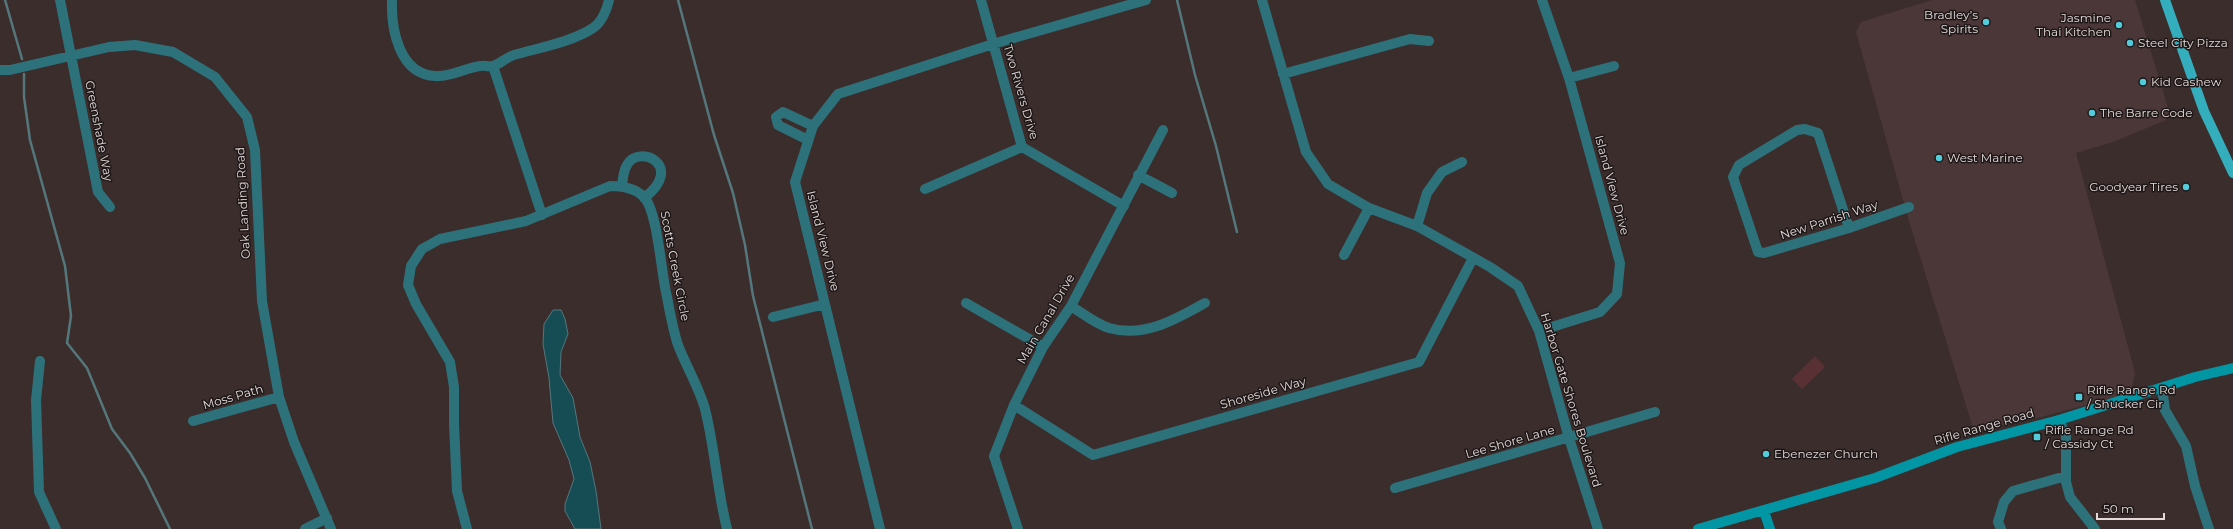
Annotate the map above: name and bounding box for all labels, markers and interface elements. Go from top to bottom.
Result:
place label: Bradley’s Spirits [1924,7,1978,36]
place label: Jasmine Thai Kitchen [2036,10,2111,39]
marker: Bradley’s Spirits [1981,17,1991,27]
marker: Jasmine Thai Kitchen [2114,20,2124,30]
place label: Steel City Pizza [2138,35,2228,50]
marker: Steel City Pizza [2125,38,2135,48]
street label: Two Rivers Drive [1001,43,1042,141]
place label: Kid Cashew [2151,74,2222,89]
marker: Kid Cashew [2138,77,2148,87]
street label: Greenshade Way [82,79,117,183]
place label: The Barre Code [2100,105,2192,120]
marker: The Barre Code [2087,108,2097,118]
street label: Island View Drive [1592,133,1633,236]
street label: Oak Landing Road [232,147,253,259]
place label: West Marine [1947,150,2023,165]
marker: West Marine [1934,153,1944,163]
place label: Goodyear Tires [2089,179,2178,194]
marker: Goodyear Tires [2181,182,2191,192]
street label: Island View Drive [804,189,843,293]
street label: New Parrish Way [1778,196,1880,242]
street label: Scotts Creek Circle [657,210,694,322]
street label: Main Canal Drive [1014,271,1077,366]
street label: Harbor Gate Shores Boulevard [1538,311,1605,489]
street label: Shoreside Way [1218,373,1308,412]
street label: Moss Path [201,381,265,412]
place label: Rifle Range Rd / Shucker Cir [2086,382,2176,411]
marker: Rifle Range Rd / Shucker Cir [2074,392,2084,402]
street label: Rifle Range Road [1932,405,2036,448]
street label: Lee Shore Lane [1463,422,1556,461]
place label: Rifle Range Rd / Cassidy Ct [2044,422,2134,451]
marker: Rifle Range Rd / Cassidy Ct [2032,432,2042,442]
place label: Ebenezer Church [1774,446,1878,461]
marker: Ebenezer Church [1761,449,1771,459]
scale bar [2097,495,2164,521]
text: 50 m [2103,501,2134,516]

